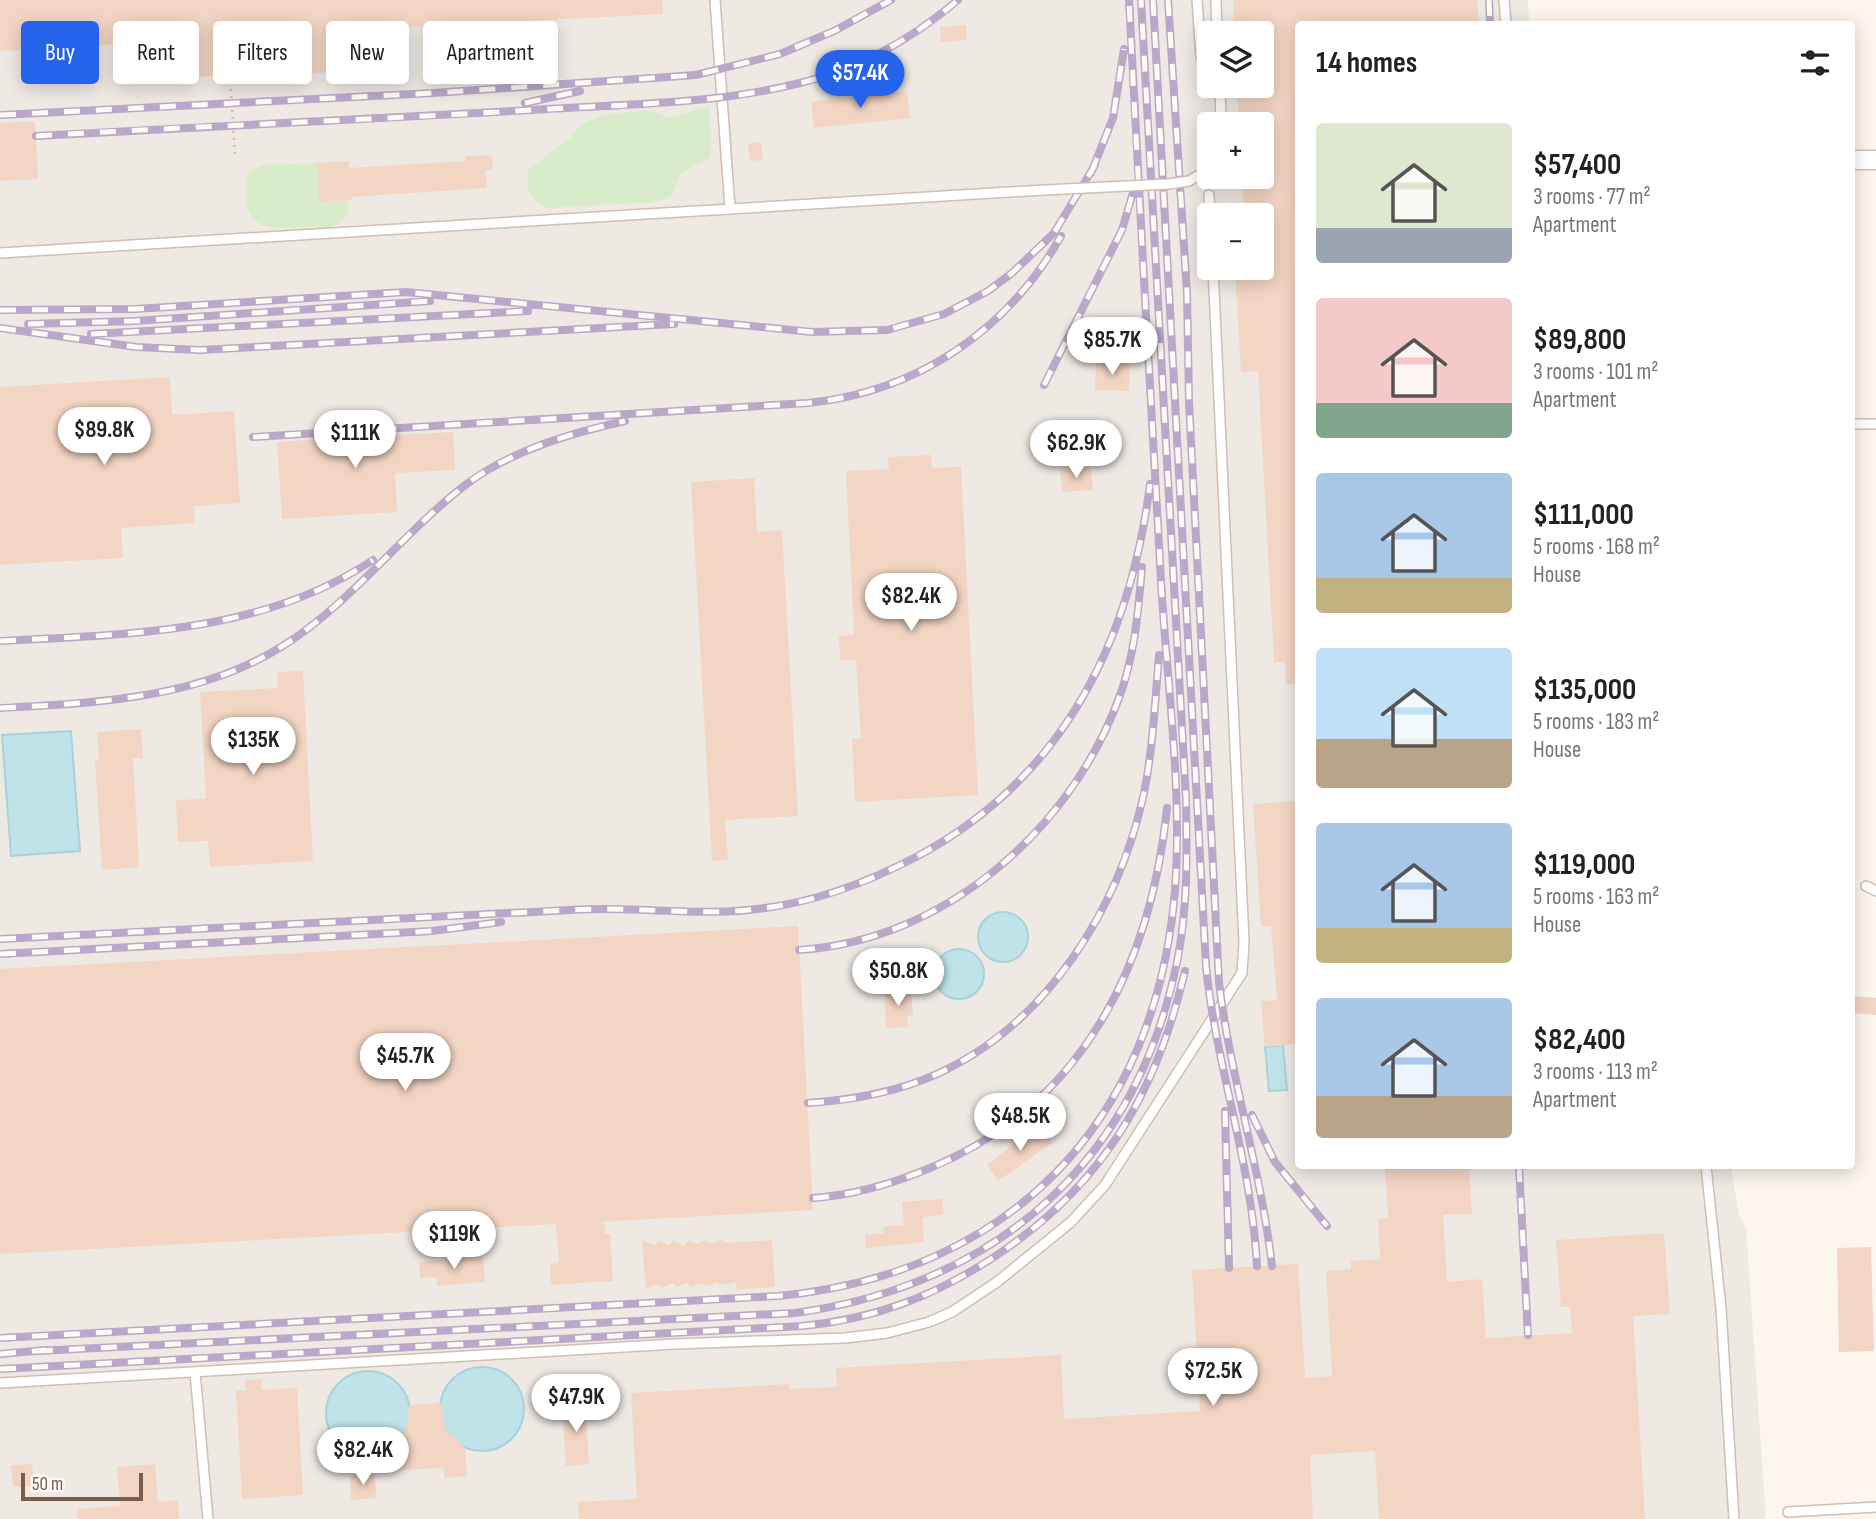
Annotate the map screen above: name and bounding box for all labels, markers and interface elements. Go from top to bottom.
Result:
chip: Buy [21,21,99,84]
chip: Rent [113,21,199,84]
chip: Filters [213,21,312,84]
chip: New [326,21,409,84]
chip: Apartment [423,21,558,84]
map controls [1197,21,1274,280]
button: layers [1197,21,1274,98]
icon: filters [1796,44,1834,82]
text: 14 homes [1316,45,1417,81]
pin: $57.4K [803,50,917,110]
text: $57.4K [831,59,889,87]
button: + [1197,112,1274,189]
text: $57,400 [1533,147,1621,183]
icon: home [1372,151,1456,235]
text: 3 rooms · 77 m² [1533,183,1651,211]
button: − [1197,203,1274,280]
text: Apartment [1533,211,1617,239]
pin: $85.7K [1055,318,1169,377]
text: $89,800 [1533,322,1626,358]
text: $85.7K [1083,326,1141,354]
icon: home [1372,326,1456,410]
text: 3 rooms · 101 m² [1533,358,1658,386]
text: Apartment [1533,386,1617,414]
pin: $89.8K [47,407,161,467]
pin: $111K [306,410,404,470]
text: $89.8K [74,416,134,444]
text: $111K [330,419,380,447]
pin: $62.9K [1019,420,1133,480]
text: $62.9K [1046,429,1106,457]
text: $111,000 [1533,497,1634,533]
icon: home [1372,501,1456,585]
text: 5 rooms · 168 m² [1533,533,1660,561]
text: House [1533,561,1581,589]
pin: $82.4K [854,574,968,633]
text: $82.4K [881,582,941,610]
text: $135,000 [1533,672,1636,708]
icon: home [1372,676,1456,760]
text: 5 rooms · 183 m² [1533,708,1659,736]
pin: $135K [204,718,302,777]
text: $135K [227,726,279,754]
text: House [1533,736,1581,764]
text: $119,000 [1533,847,1635,883]
icon: home [1372,851,1456,935]
text: 5 rooms · 163 m² [1533,883,1659,911]
text: House [1533,911,1581,939]
pin: $50.8K [841,948,955,1008]
text: $50.8K [868,957,928,985]
text: $82,400 [1533,1022,1626,1058]
icon: home [1372,1026,1456,1110]
pin: $45.7K [348,1034,462,1093]
text: $45.7K [376,1042,434,1070]
text: 3 rooms · 113 m² [1533,1058,1658,1086]
text: Apartment [1533,1086,1617,1114]
pin: $48.5K [963,1094,1077,1153]
text: $48.5K [990,1102,1050,1130]
pin: $119K [405,1212,503,1271]
text: $119K [428,1220,480,1248]
pin: $72.5K [1156,1348,1270,1408]
text: $72.5K [1184,1357,1242,1385]
pin: $47.9K [519,1374,633,1434]
text: $47.9K [547,1383,605,1411]
pin: $82.4K [306,1428,420,1487]
text: $82.4K [333,1436,393,1464]
scale bar [21,1470,144,1502]
text: 50 m [32,1473,63,1496]

